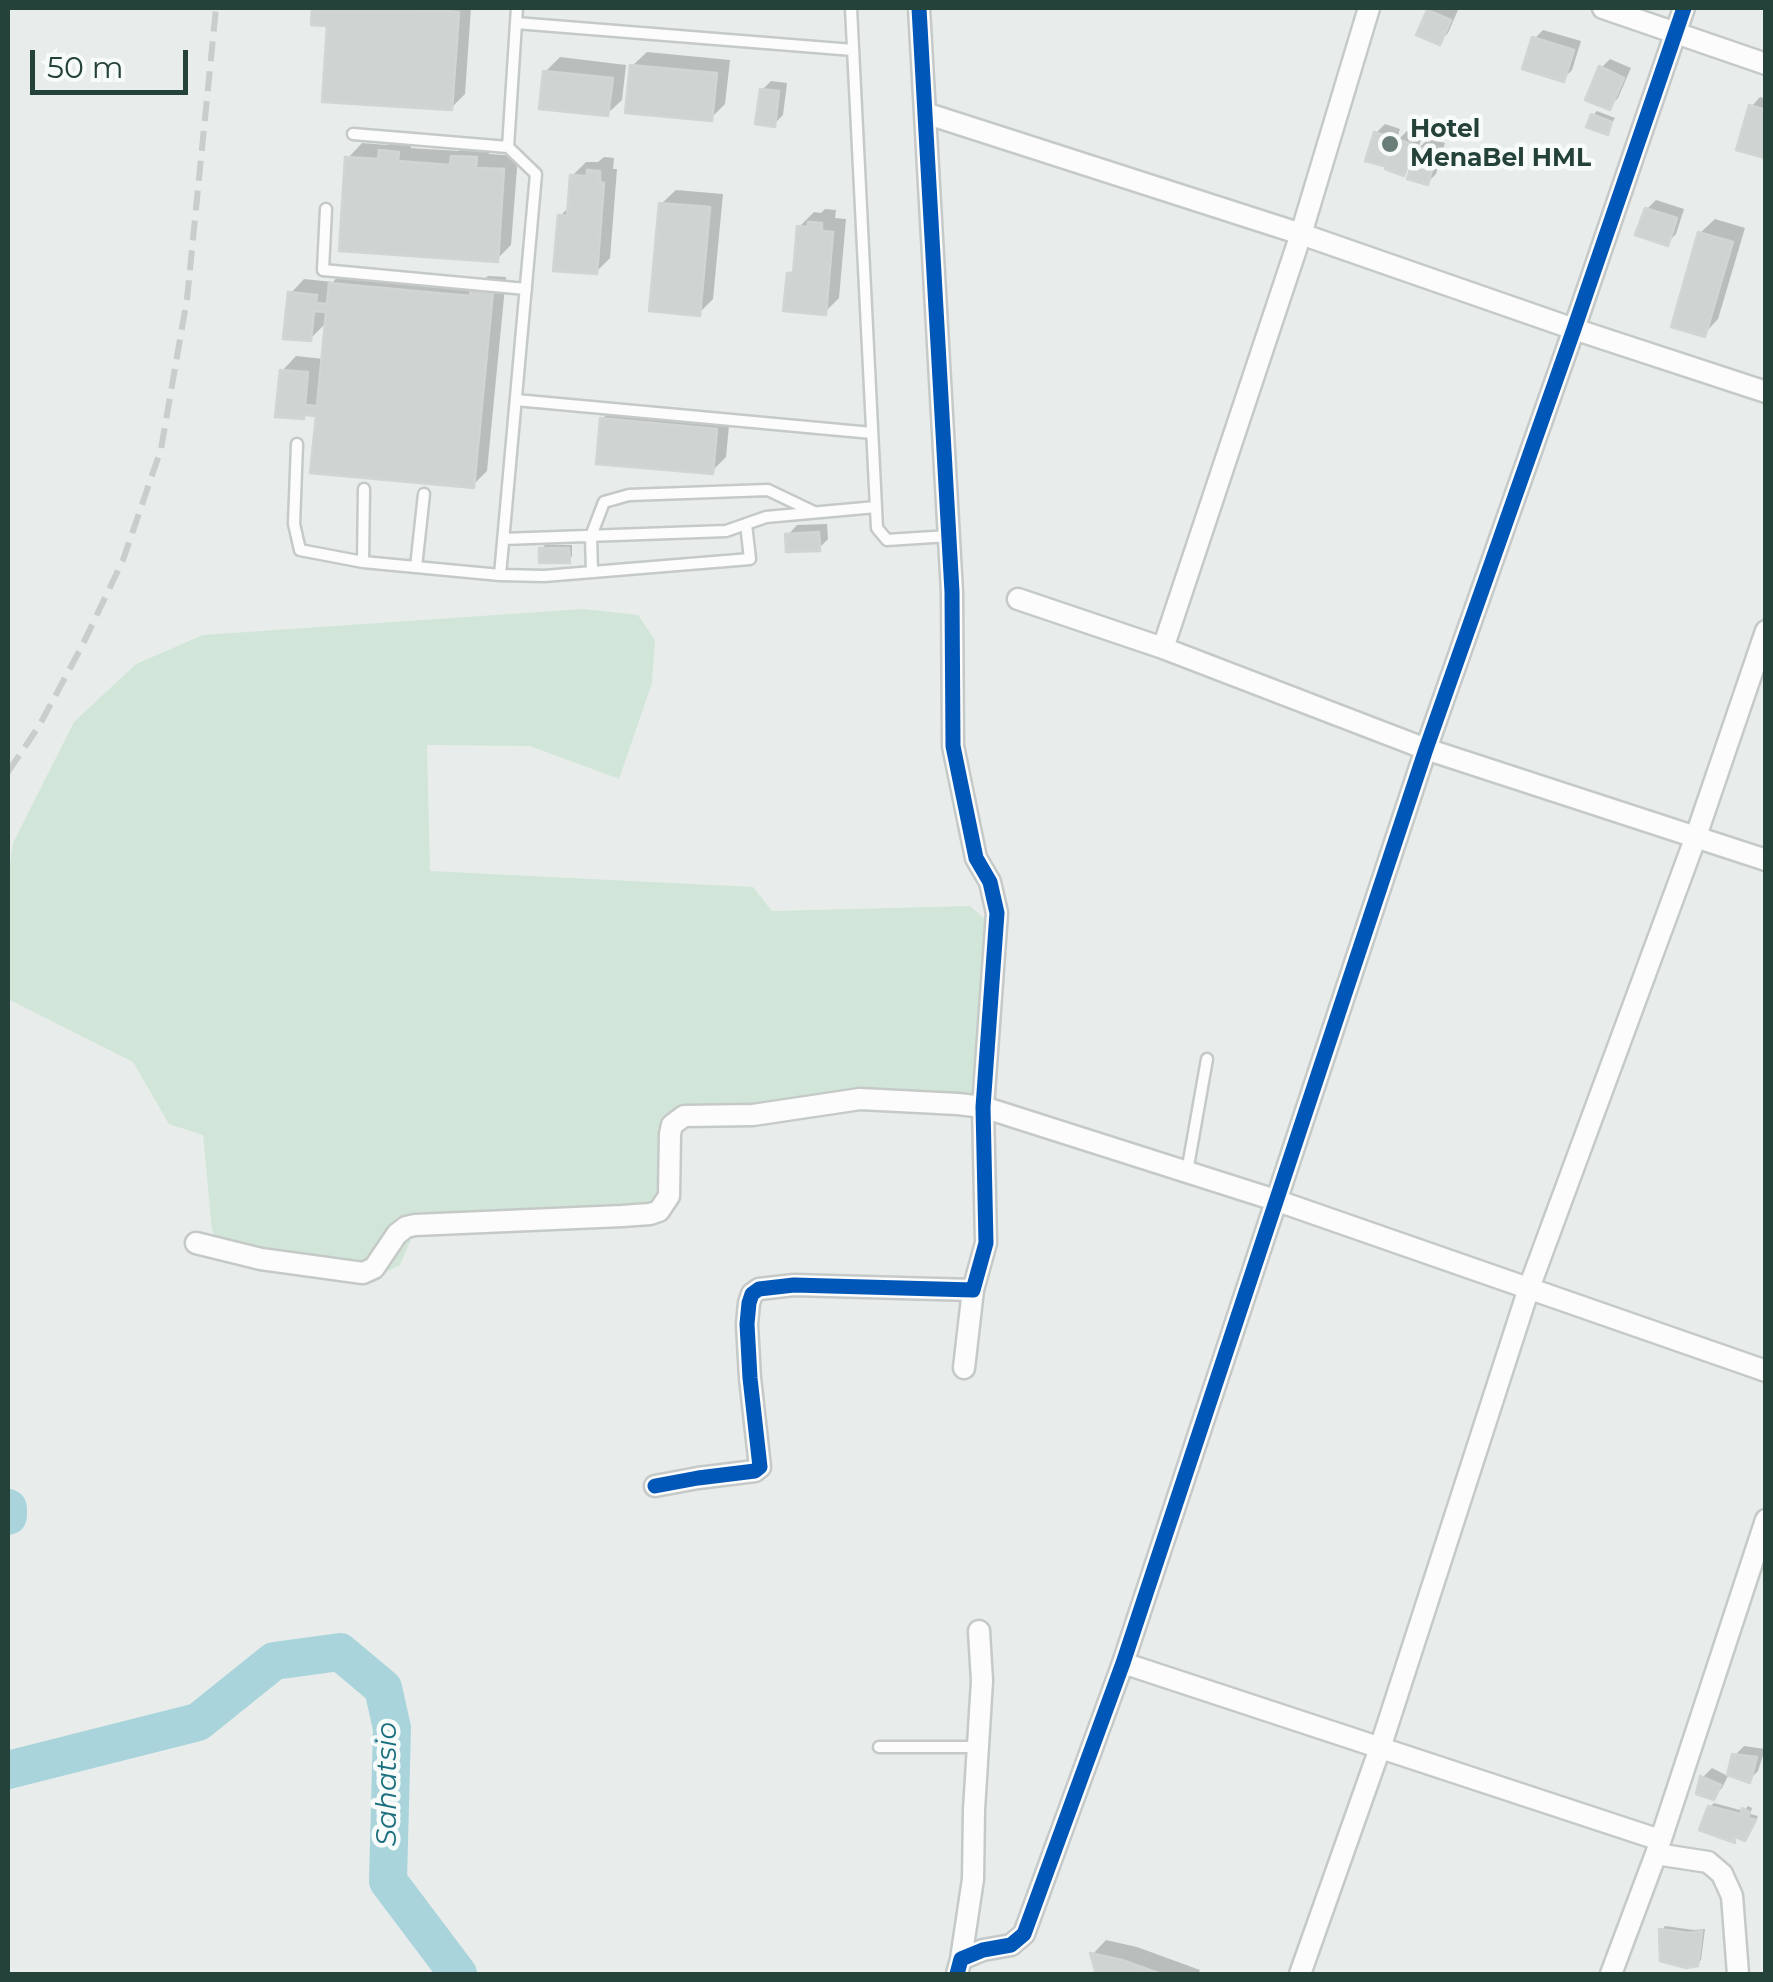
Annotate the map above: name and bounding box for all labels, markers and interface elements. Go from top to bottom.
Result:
scale bar [35,30,192,92]
text: 50 m [47,49,124,86]
place label: Hotel MenaBel HML [1410,115,1591,174]
marker: Hotel MenaBel HML [1379,133,1401,155]
water label: Sahatsio [371,1722,405,1846]

